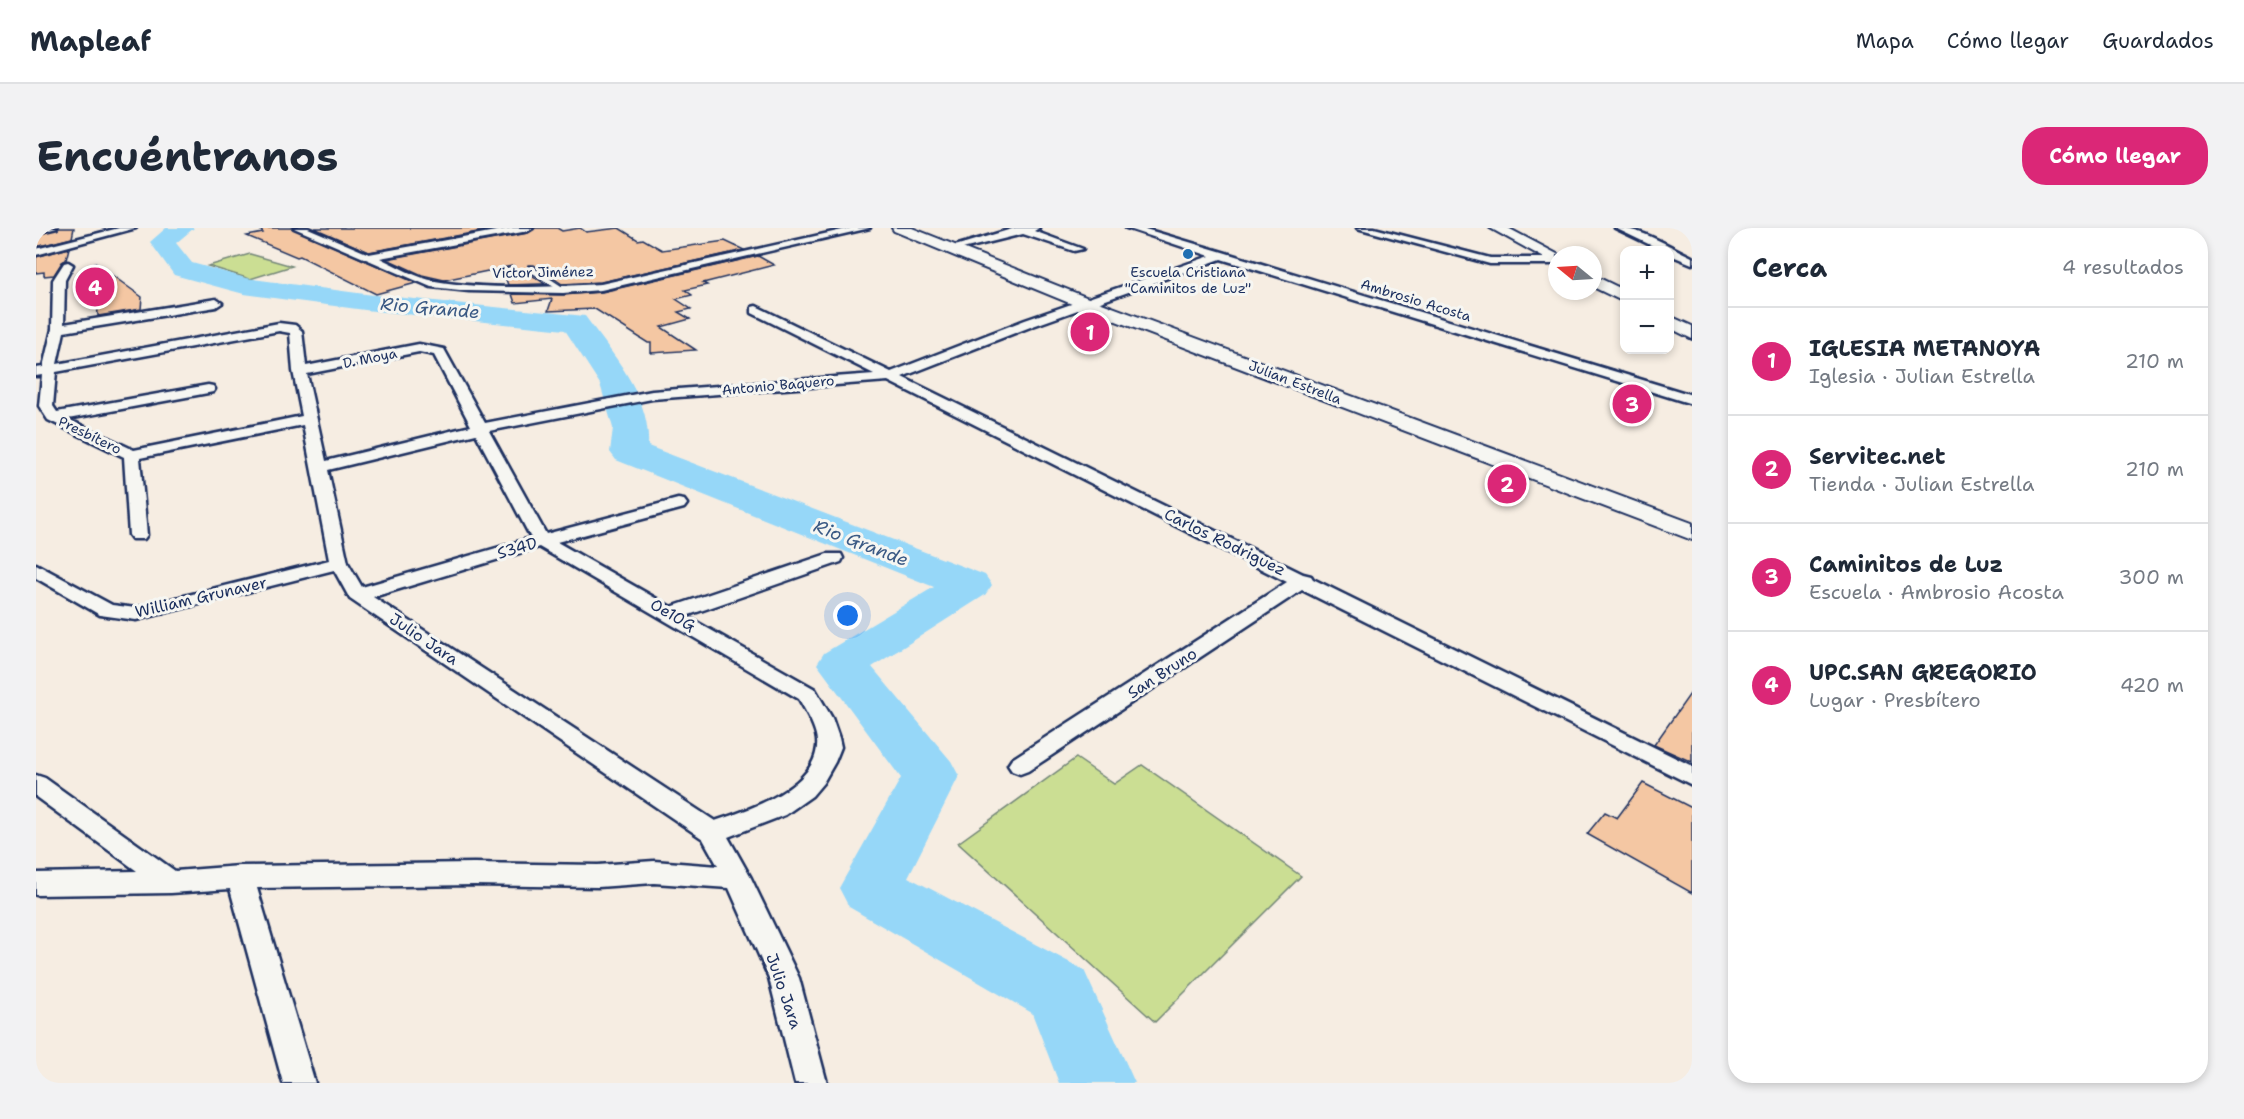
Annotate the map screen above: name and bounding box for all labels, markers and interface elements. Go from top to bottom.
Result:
text: Mapleaf [30,22,151,60]
text: Mapa [1856,27,1914,55]
text: Cómo llegar [1947,27,2069,55]
text: Guardados [2102,27,2214,55]
button: Cómo llegar [2022,127,2208,185]
text: Encuéntranos [36,128,338,184]
north arrow [1548,246,1602,300]
map controls [1620,246,1674,354]
button: + [1620,246,1674,300]
marker: Escuela Cristiana "Caminitos de Luz" [1181,247,1195,261]
text: Cerca [1752,250,1827,285]
text: 4 resultados [2062,254,2184,280]
street label: Victor Jiménez [492,262,594,282]
place label: Escuela Cristiana "Caminitos de Luz" [1125,263,1251,297]
pin: 4 [76,264,114,310]
street label: Ambrosio Acosta [1359,275,1474,325]
water label: Rio Grande [379,292,481,324]
button: − [1620,300,1674,354]
pin: 1 [1070,310,1110,354]
text: IGLESIA METANOYA [1809,334,2040,363]
street label: D. Moya [341,344,399,372]
text: 1 [1767,348,1776,374]
text: 210 m [2125,348,2184,374]
street label: Julian Estrella [1246,356,1344,408]
text: Iglesia · Julian Estrella [1809,363,2035,389]
street label: Antonio Baquero [721,371,835,399]
pin: 3 [1612,382,1652,426]
street label: Presbítero [56,412,124,458]
text: Servitec.net [1809,442,1945,471]
text: 2 [1765,456,1779,482]
text: 210 m [2125,456,2184,482]
pin: 2 [1488,462,1526,506]
text: Tienda · Julian Estrella [1809,471,2034,497]
street label: Carlos Rodriguez [1161,503,1289,581]
water label: Rio Grande [810,514,912,572]
street label: S34D [495,532,539,564]
text: Caminitos de Luz [1809,550,2003,579]
text: 3 [1765,564,1779,590]
text: 300 m [2118,564,2184,590]
street label: William Grunaver [133,572,269,622]
text: Escuela · Ambrosio Acosta [1809,579,2064,605]
street label: Oe10G [647,594,699,636]
your location [833,601,862,630]
street label: Julio Jara [386,608,462,670]
street label: San Bruno [1123,643,1201,703]
text: UPC.SAN GREGORIO [1809,658,2037,687]
text: 4 [1765,672,1779,698]
text: 420 m [2120,672,2184,698]
text: Lugar · Presbítero [1809,687,1981,713]
street label: Julio Jara [761,950,807,1032]

